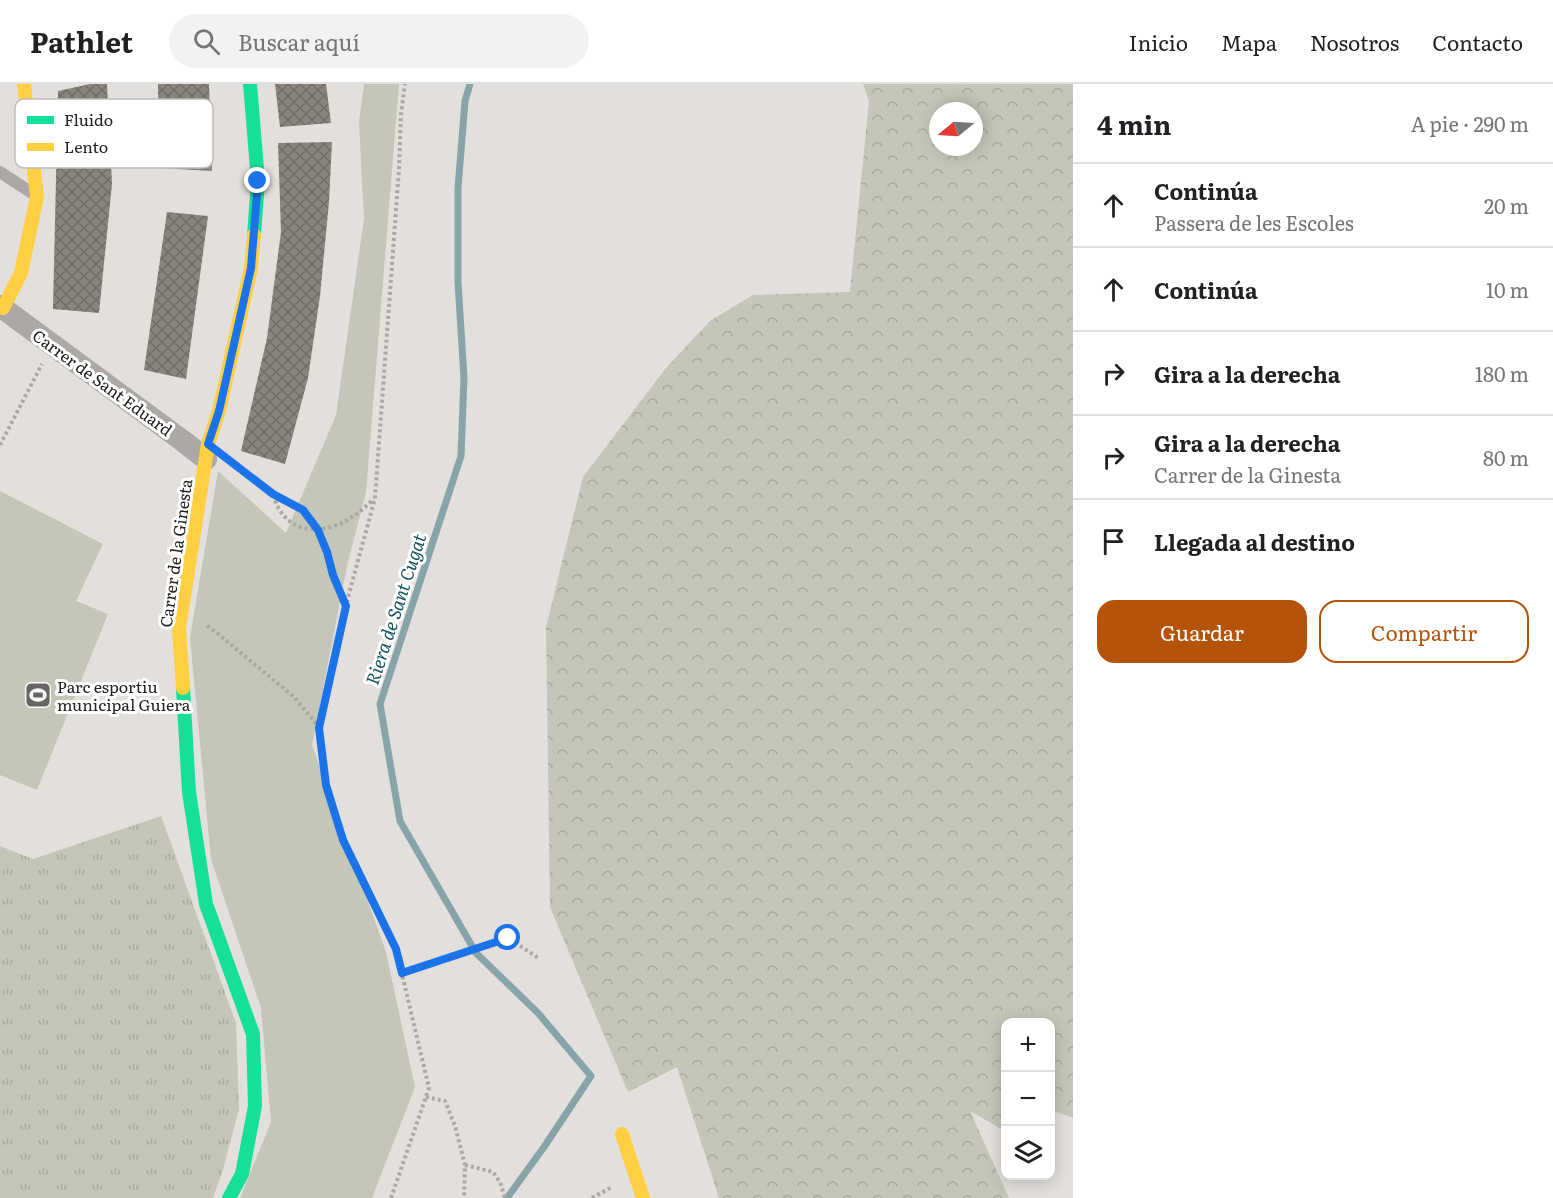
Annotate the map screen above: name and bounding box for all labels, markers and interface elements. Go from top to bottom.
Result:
search box [169,14,589,68]
text: Pathlet [30,20,133,62]
icon: search [190,25,223,58]
text: Buscar aquí [238,25,360,58]
text: Inicio [1129,26,1188,57]
text: Mapa [1221,26,1277,57]
text: Nosotros [1310,26,1399,57]
text: Contacto [1432,26,1523,57]
legend [15,99,213,168]
north arrow [929,102,983,156]
text: 4 min [1097,104,1171,143]
text: Fluido [64,107,113,131]
text: A pie · 290 m [1411,108,1529,138]
text: Lento [64,134,108,158]
route end [244,167,270,193]
text: Continúa [1154,174,1258,207]
icon: ahead [1097,189,1130,222]
text: 20 m [1484,190,1529,220]
text: Passera de les Escoles [1154,207,1354,237]
icon: ahead [1097,273,1130,306]
text: Continúa [1154,273,1258,306]
text: 10 m [1486,274,1529,304]
street label: Carrer de Sant Eduard [28,323,178,441]
icon: right [1097,357,1130,390]
text: Gira a la derecha [1154,357,1341,390]
text: 180 m [1475,358,1529,388]
text: Gira a la derecha [1154,426,1341,459]
icon: right [1097,441,1130,474]
text: 80 m [1483,442,1529,472]
text: Carrer de la Ginesta [1154,459,1341,489]
street label: Carrer de la Ginesta [153,477,197,629]
icon: arrive [1097,525,1130,558]
text: Llegada al destino [1154,525,1355,558]
water label: Riera de Sant Cugat [358,530,432,688]
button: Guardar [1097,600,1307,663]
button: Compartir [1319,600,1529,663]
place label: Parc esportiu municipal Guiera [57,674,191,716]
sports icon: Parc esportiu municipal Guiera [23,680,53,710]
route start [494,924,520,950]
map controls [1001,1018,1055,1180]
button: + [1001,1018,1055,1072]
button: − [1001,1072,1055,1126]
button: layers [1001,1126,1055,1180]

